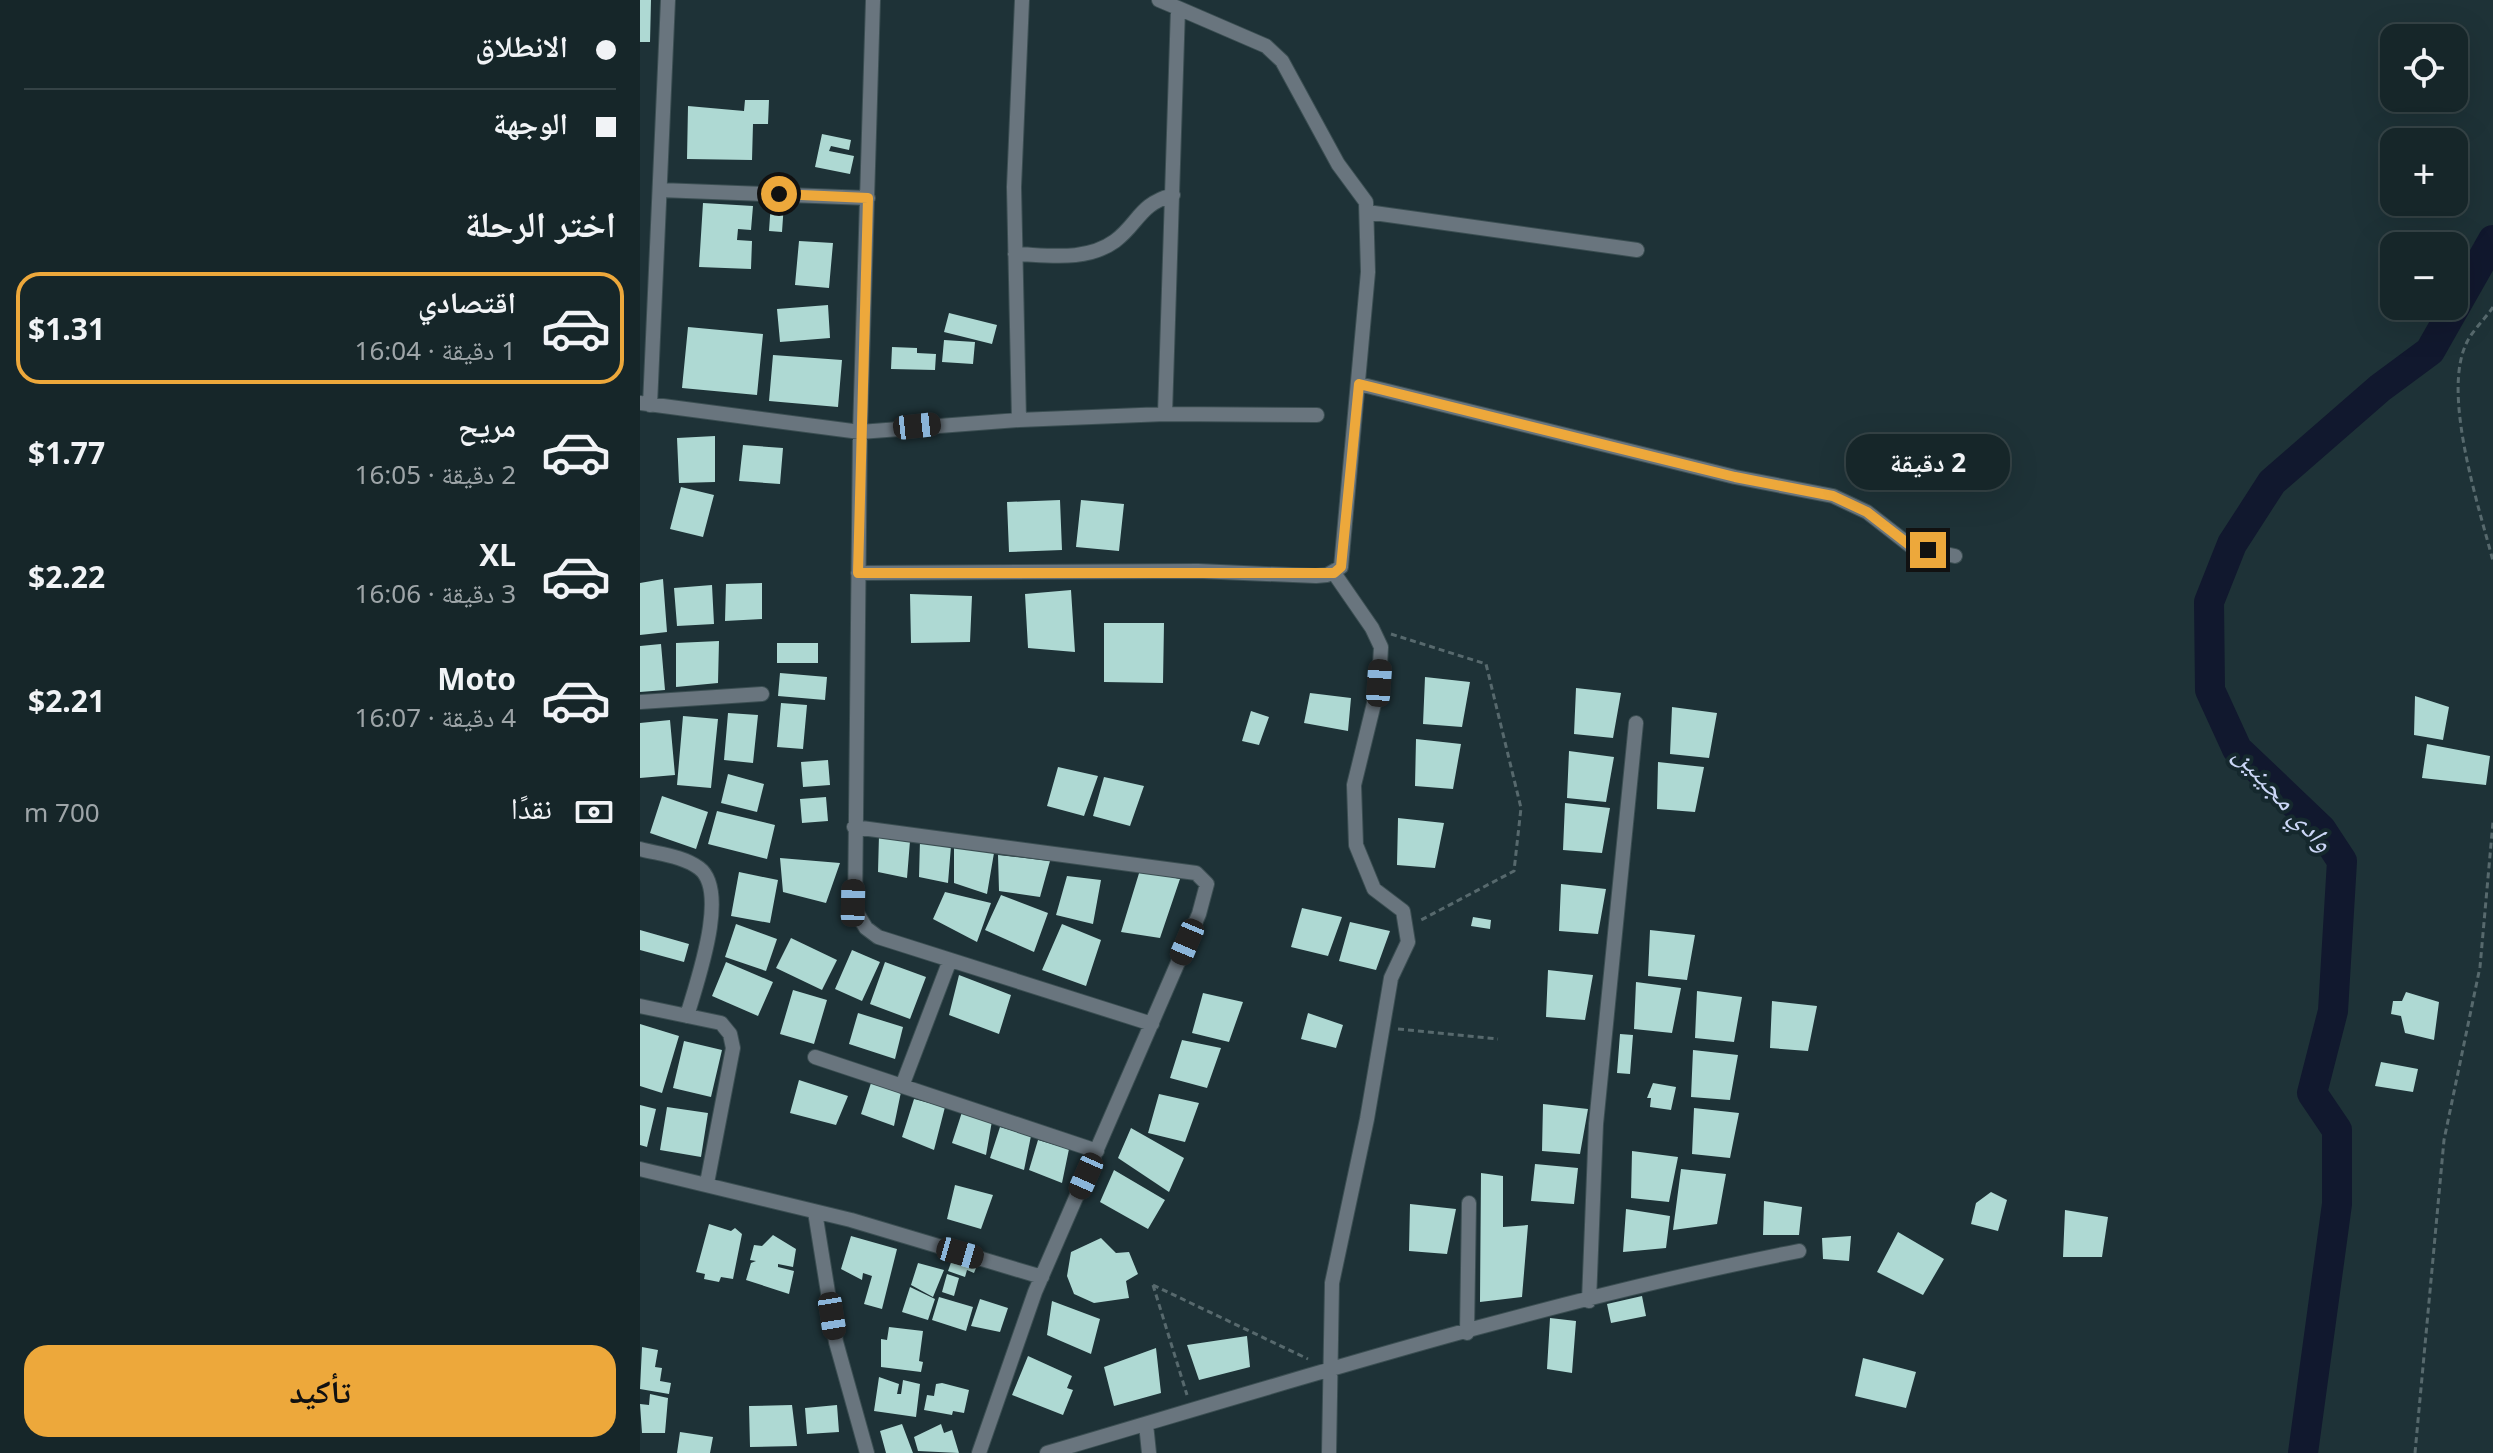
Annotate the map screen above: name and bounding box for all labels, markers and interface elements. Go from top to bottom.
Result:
map controls [2380,24,2468,320]
button: locate [2380,24,2468,112]
text: الانطلاق [475,25,568,66]
text: الوجهة [493,102,568,143]
button: + [2380,128,2468,216]
route start [761,176,797,212]
text: اختر الرحلة [465,199,616,248]
button: − [2380,232,2468,320]
text: اقتصادي [418,281,516,322]
icon: car [540,292,612,364]
text: $1.31 [28,308,105,349]
text: 1 دقيقة · 16:04 [355,332,516,368]
text: مريح [458,405,516,446]
car [892,412,942,440]
icon: car [540,416,612,488]
text: $1.77 [28,432,105,473]
callout: 2 دقيقة [1846,434,2010,490]
text: 2 دقيقة [1890,444,1966,480]
text: 2 دقيقة · 16:05 [355,456,516,492]
route end [1910,532,1946,568]
text: XL [479,534,516,575]
icon: car [540,540,612,612]
text: $2.22 [28,556,105,597]
text: 3 دقيقة · 16:06 [355,575,516,611]
text: Moto [437,658,516,699]
car [1365,658,1393,708]
icon: car [540,664,612,736]
text: $2.21 [28,680,105,721]
text: 4 دقيقة · 16:07 [355,699,516,735]
water label: وادي مجينين [2223,735,2343,862]
text: نقدًا [511,787,552,828]
icon: cash [572,790,616,834]
text: 700 m [24,794,100,830]
car [841,879,865,927]
car [1167,915,1207,969]
car [1065,1149,1107,1203]
car [934,1235,986,1271]
car [816,1290,848,1342]
button: تأكيد [24,1345,616,1437]

